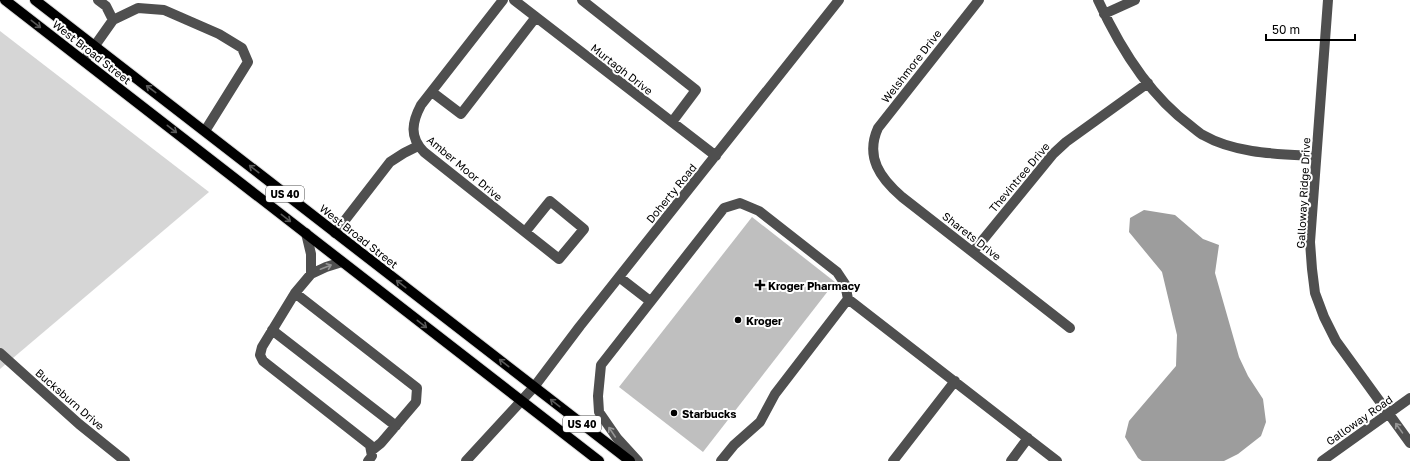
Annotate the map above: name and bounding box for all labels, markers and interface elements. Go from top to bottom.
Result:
scale bar [1266,16,1355,42]
street label: West Broad Street [50,17,134,87]
one-way arrow [31,20,42,28]
text: 50 m [1272,22,1300,37]
street label: Welshmore Drive [878,27,944,105]
street label: Murtagh Drive [589,41,655,97]
one-way arrow [146,85,157,94]
one-way arrow [167,125,178,134]
street label: Amber Moor Drive [425,133,505,203]
street label: Galloway Ridge Drive [1294,137,1312,249]
street label: Thevintree Drive [986,140,1052,214]
street label: Doherty Road [643,161,699,225]
one-way arrow [248,165,259,174]
road number: US 40 [266,186,304,202]
street label: West Broad Street [317,201,401,271]
street label: Sharets Drive [940,209,1004,263]
one-way arrow [280,213,291,222]
one-way arrow [320,263,332,271]
one-way arrow [395,279,406,288]
place label: Kroger Pharmacy [768,279,861,292]
marker: Kroger Pharmacy [755,280,765,290]
place label: Kroger [746,314,783,327]
marker: Kroger [733,315,743,325]
one-way arrow [417,320,428,328]
one-way arrow [498,359,509,367]
street label: Bucksburn Drive [33,366,107,432]
street label: Galloway Road [1323,392,1395,448]
one-way arrow [550,399,561,407]
place label: Starbucks [682,407,736,420]
marker: Starbucks [669,408,679,418]
road number: US 40 [563,416,601,432]
one-way arrow [1395,423,1403,434]
one-way arrow [608,426,616,438]

